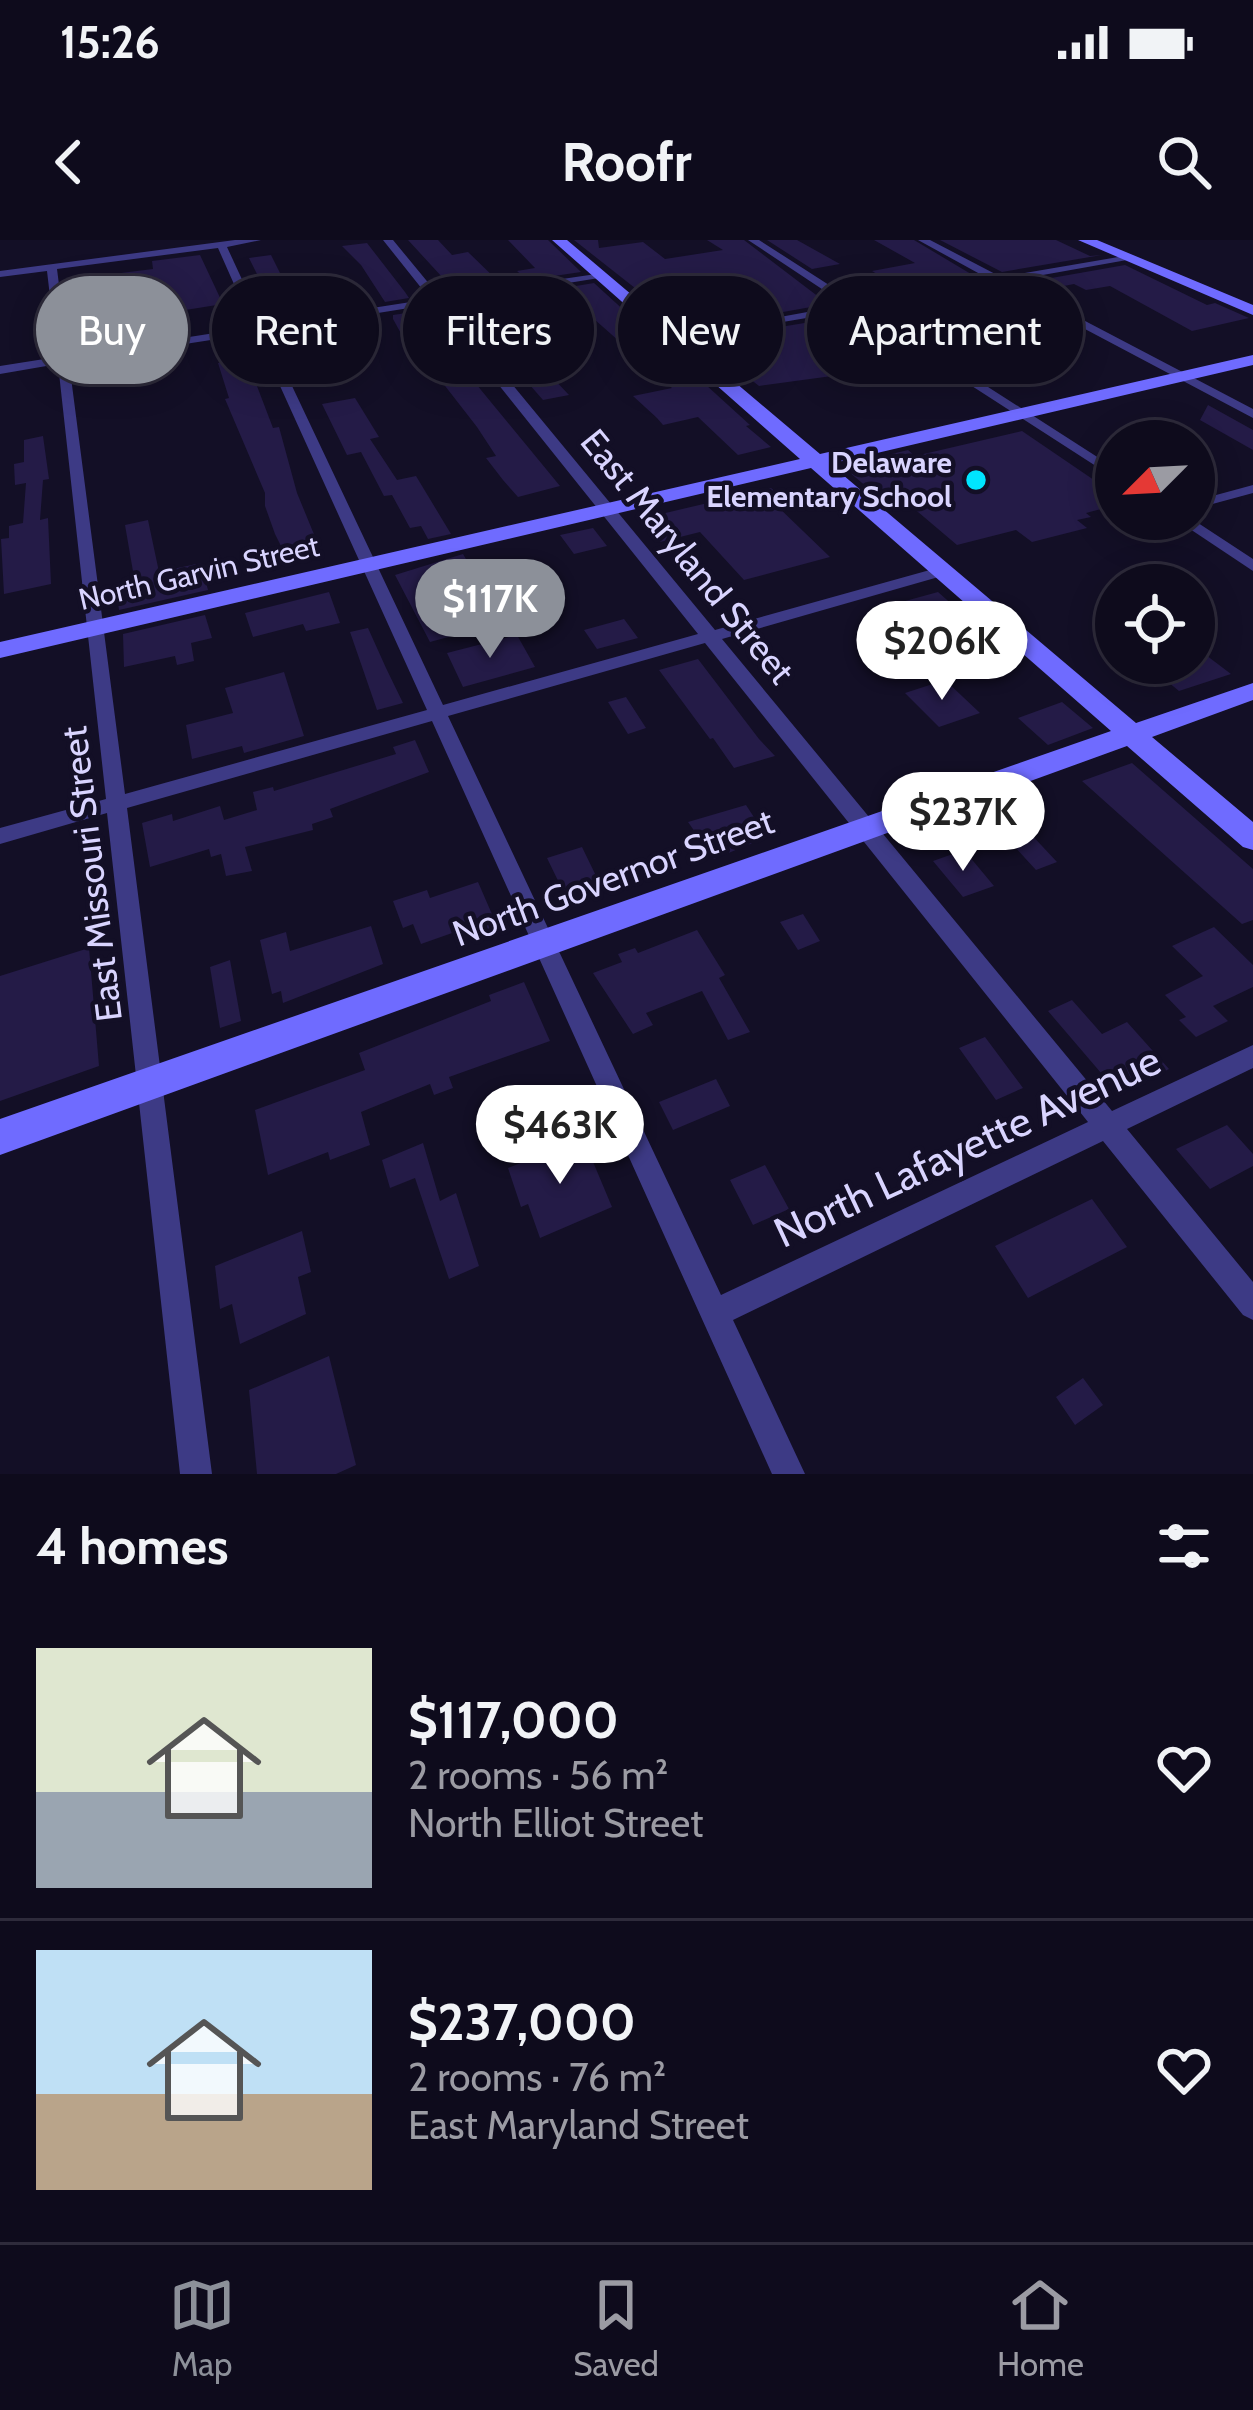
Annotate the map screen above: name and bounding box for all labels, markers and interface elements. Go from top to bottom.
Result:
text: 15:26 [60,15,160,69]
icon: back [36,129,102,195]
text: Roofr [561,129,692,195]
icon: search [1151,129,1217,195]
chip: Buy [36,276,188,384]
chip: Rent [212,276,379,384]
chip: Filters [403,276,594,384]
chip: New [618,276,783,384]
chip: Apartment [807,276,1083,384]
street label: East Maryland Street [572,420,804,692]
north arrow [1095,420,1215,540]
map controls [1095,420,1215,684]
place label: Delaware Elementary School [706,444,952,515]
marker: Delaware Elementary School [963,467,989,493]
street label: North Garvin Street [75,527,323,618]
pin: $117K [406,559,574,661]
button: locate [1095,564,1215,684]
text: $117K [442,574,538,622]
pin: $206K [858,601,1026,703]
text: $206K [883,616,1001,664]
street label: East Missouri Street [51,724,131,1024]
pin: $237K [879,772,1047,874]
text: $237K [909,787,1017,835]
street label: North Governor Street [446,798,780,956]
street label: North Lafayette Avenue [766,1034,1168,1258]
pin: $463K [476,1085,644,1187]
text: $463K [503,1100,617,1148]
icon: filters [1151,1513,1217,1579]
text: 4 homes [36,1515,228,1577]
text: $117,000 [408,1689,619,1751]
icon: home [132,1696,276,1840]
icon: heart [1151,1735,1217,1801]
text: 2 rooms · 56 m² [408,1751,668,1799]
text: North Elliot Street [408,1799,703,1847]
text: $237,000 [408,1991,636,2053]
icon: home [132,1998,276,2142]
icon: heart [1151,2037,1217,2103]
text: 2 rooms · 76 m² [408,2053,666,2101]
text: East Maryland Street [408,2101,749,2149]
tab: Map [169,2272,235,2384]
tab: Saved [573,2272,659,2384]
tab: Home [997,2272,1084,2384]

